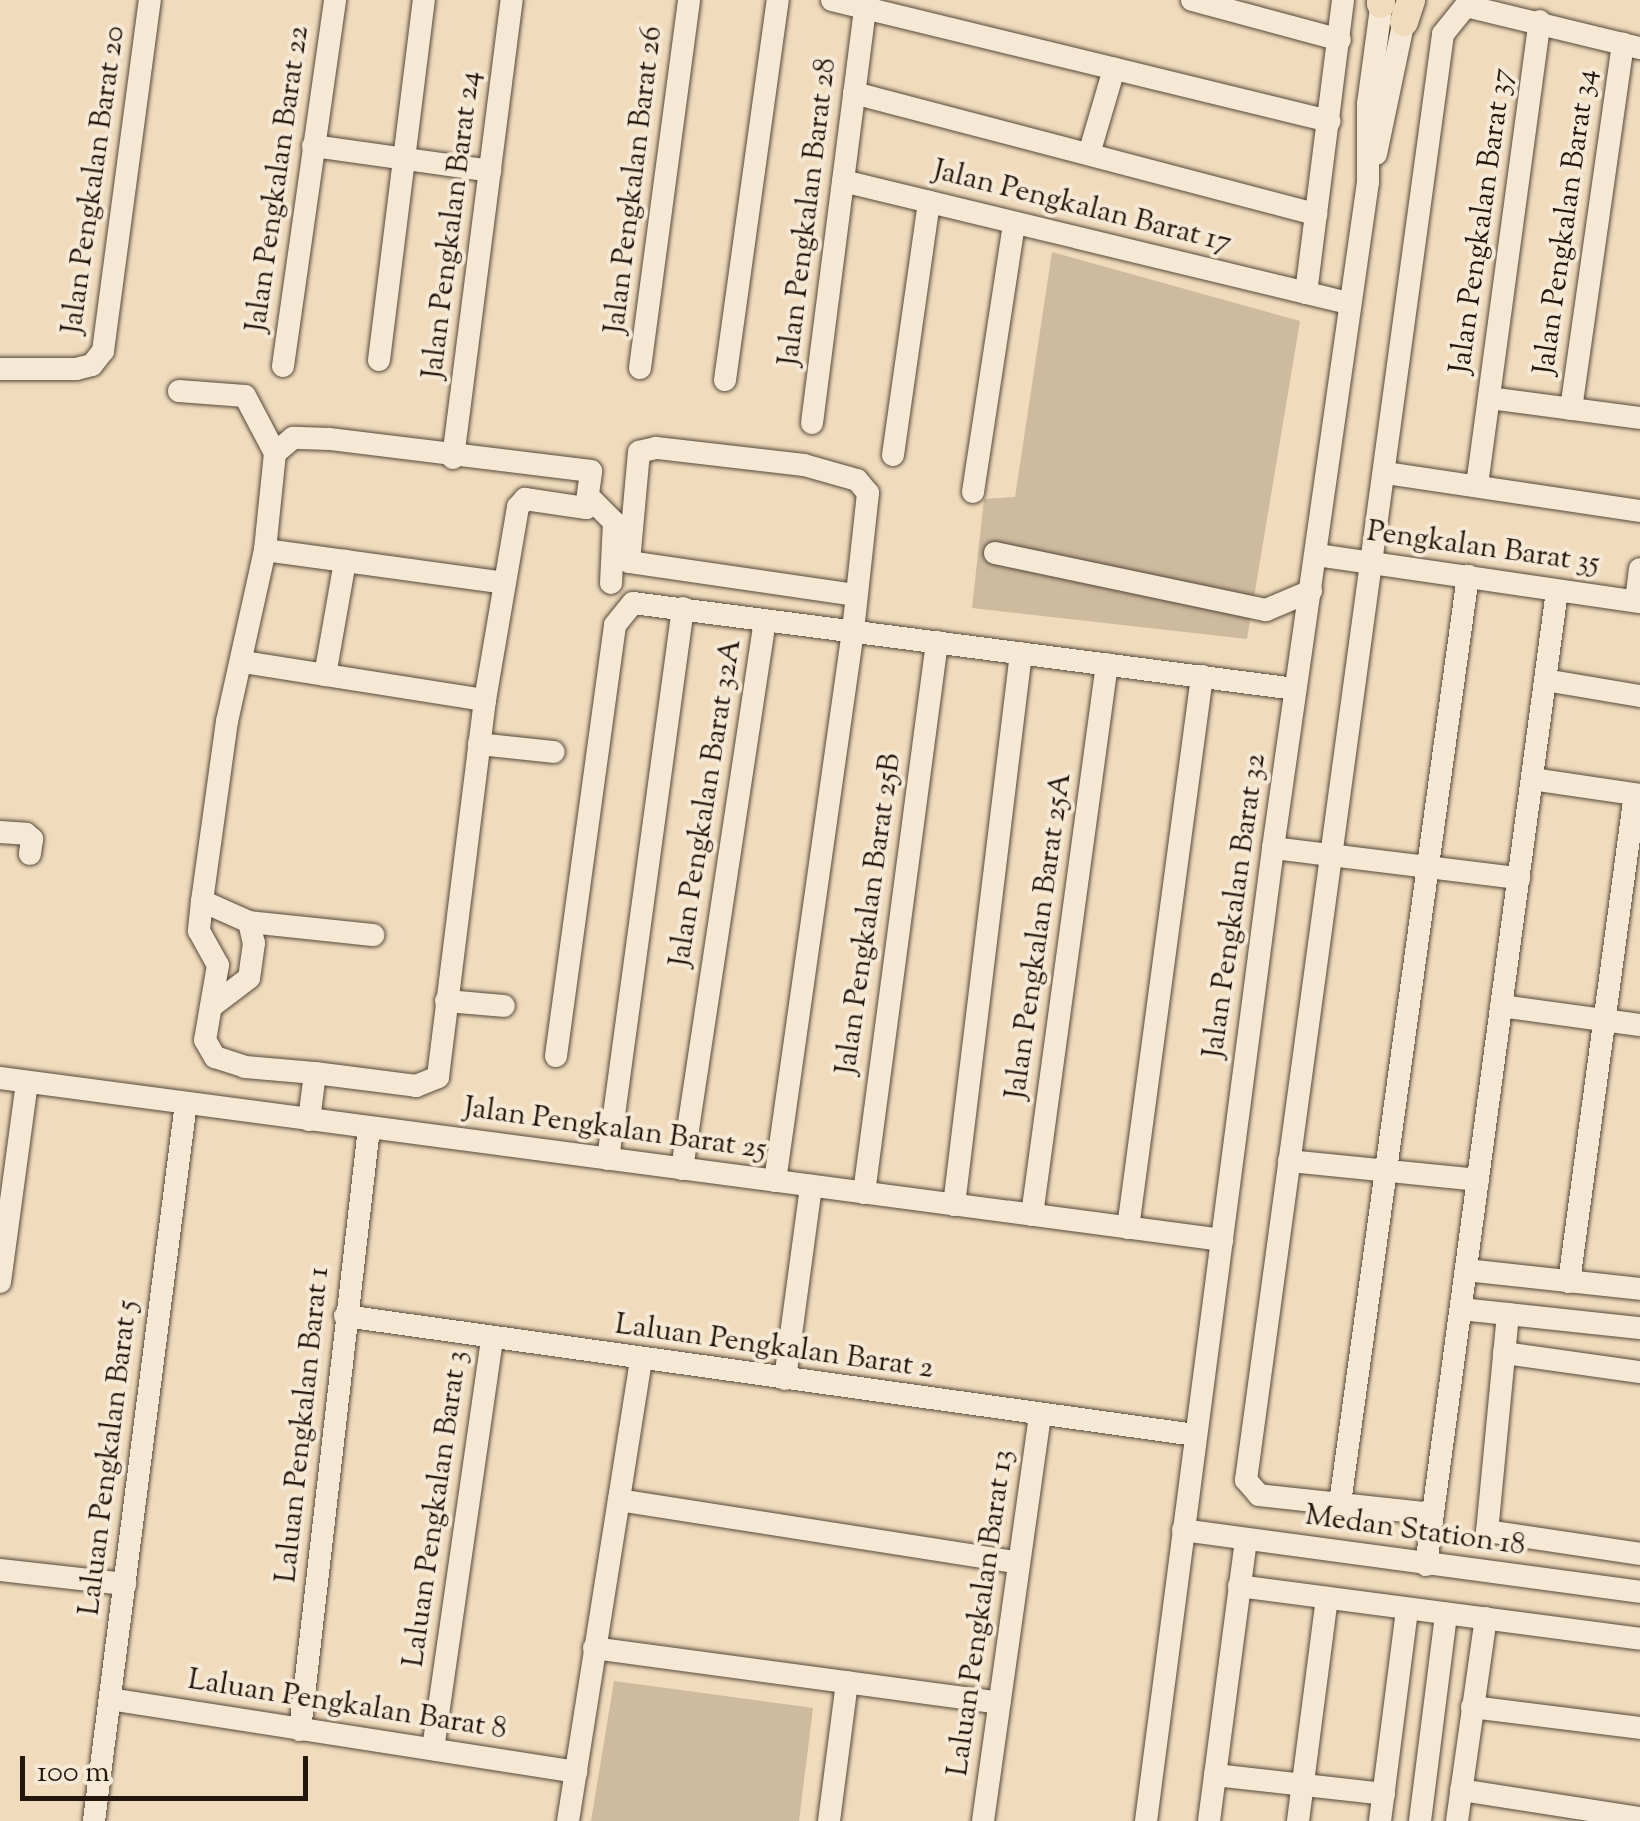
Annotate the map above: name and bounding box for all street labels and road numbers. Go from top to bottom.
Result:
street label: Jalan Pengkalan Barat 20 [56,24,134,336]
street label: Jalan Pengkalan Barat 22 [240,24,318,334]
street label: Jalan Pengkalan Barat 26 [598,24,672,336]
street label: Jalan Pengkalan Barat 28 [772,56,846,368]
street label: Jalan Pengkalan Barat 37 [1444,66,1522,376]
street label: Jalan Pengkalan Barat 34 [1528,67,1606,377]
street label: Jalan Pengkalan Barat 24 [416,69,490,381]
street label: Jalan Pengkalan Barat 17 [929,154,1235,262]
street label: Pengkalan Barat 35 [1364,515,1602,583]
street label: Jalan Pengkalan Barat 32A [663,637,751,969]
street label: Jalan Pengkalan Barat 25B [830,751,910,1077]
street label: Jalan Pengkalan Barat 32 [1197,752,1275,1060]
street label: Jalan Pengkalan Barat 25A [999,770,1081,1102]
street label: Jalan Pengkalan Barat 25 [461,1091,769,1169]
street label: Laluan Pengkalan Barat 1 [270,1265,338,1585]
street label: Laluan Pengkalan Barat 5 [73,1298,147,1618]
street label: Laluan Pengkalan Barat 2 [612,1308,936,1388]
street label: Laluan Pengkalan Barat 3 [397,1348,477,1670]
street label: Laluan Pengkalan Barat 13 [941,1447,1023,1779]
street label: Medan Station 18 [1303,1499,1527,1565]
street label: Laluan Pengkalan Barat 8 [185,1663,509,1749]

